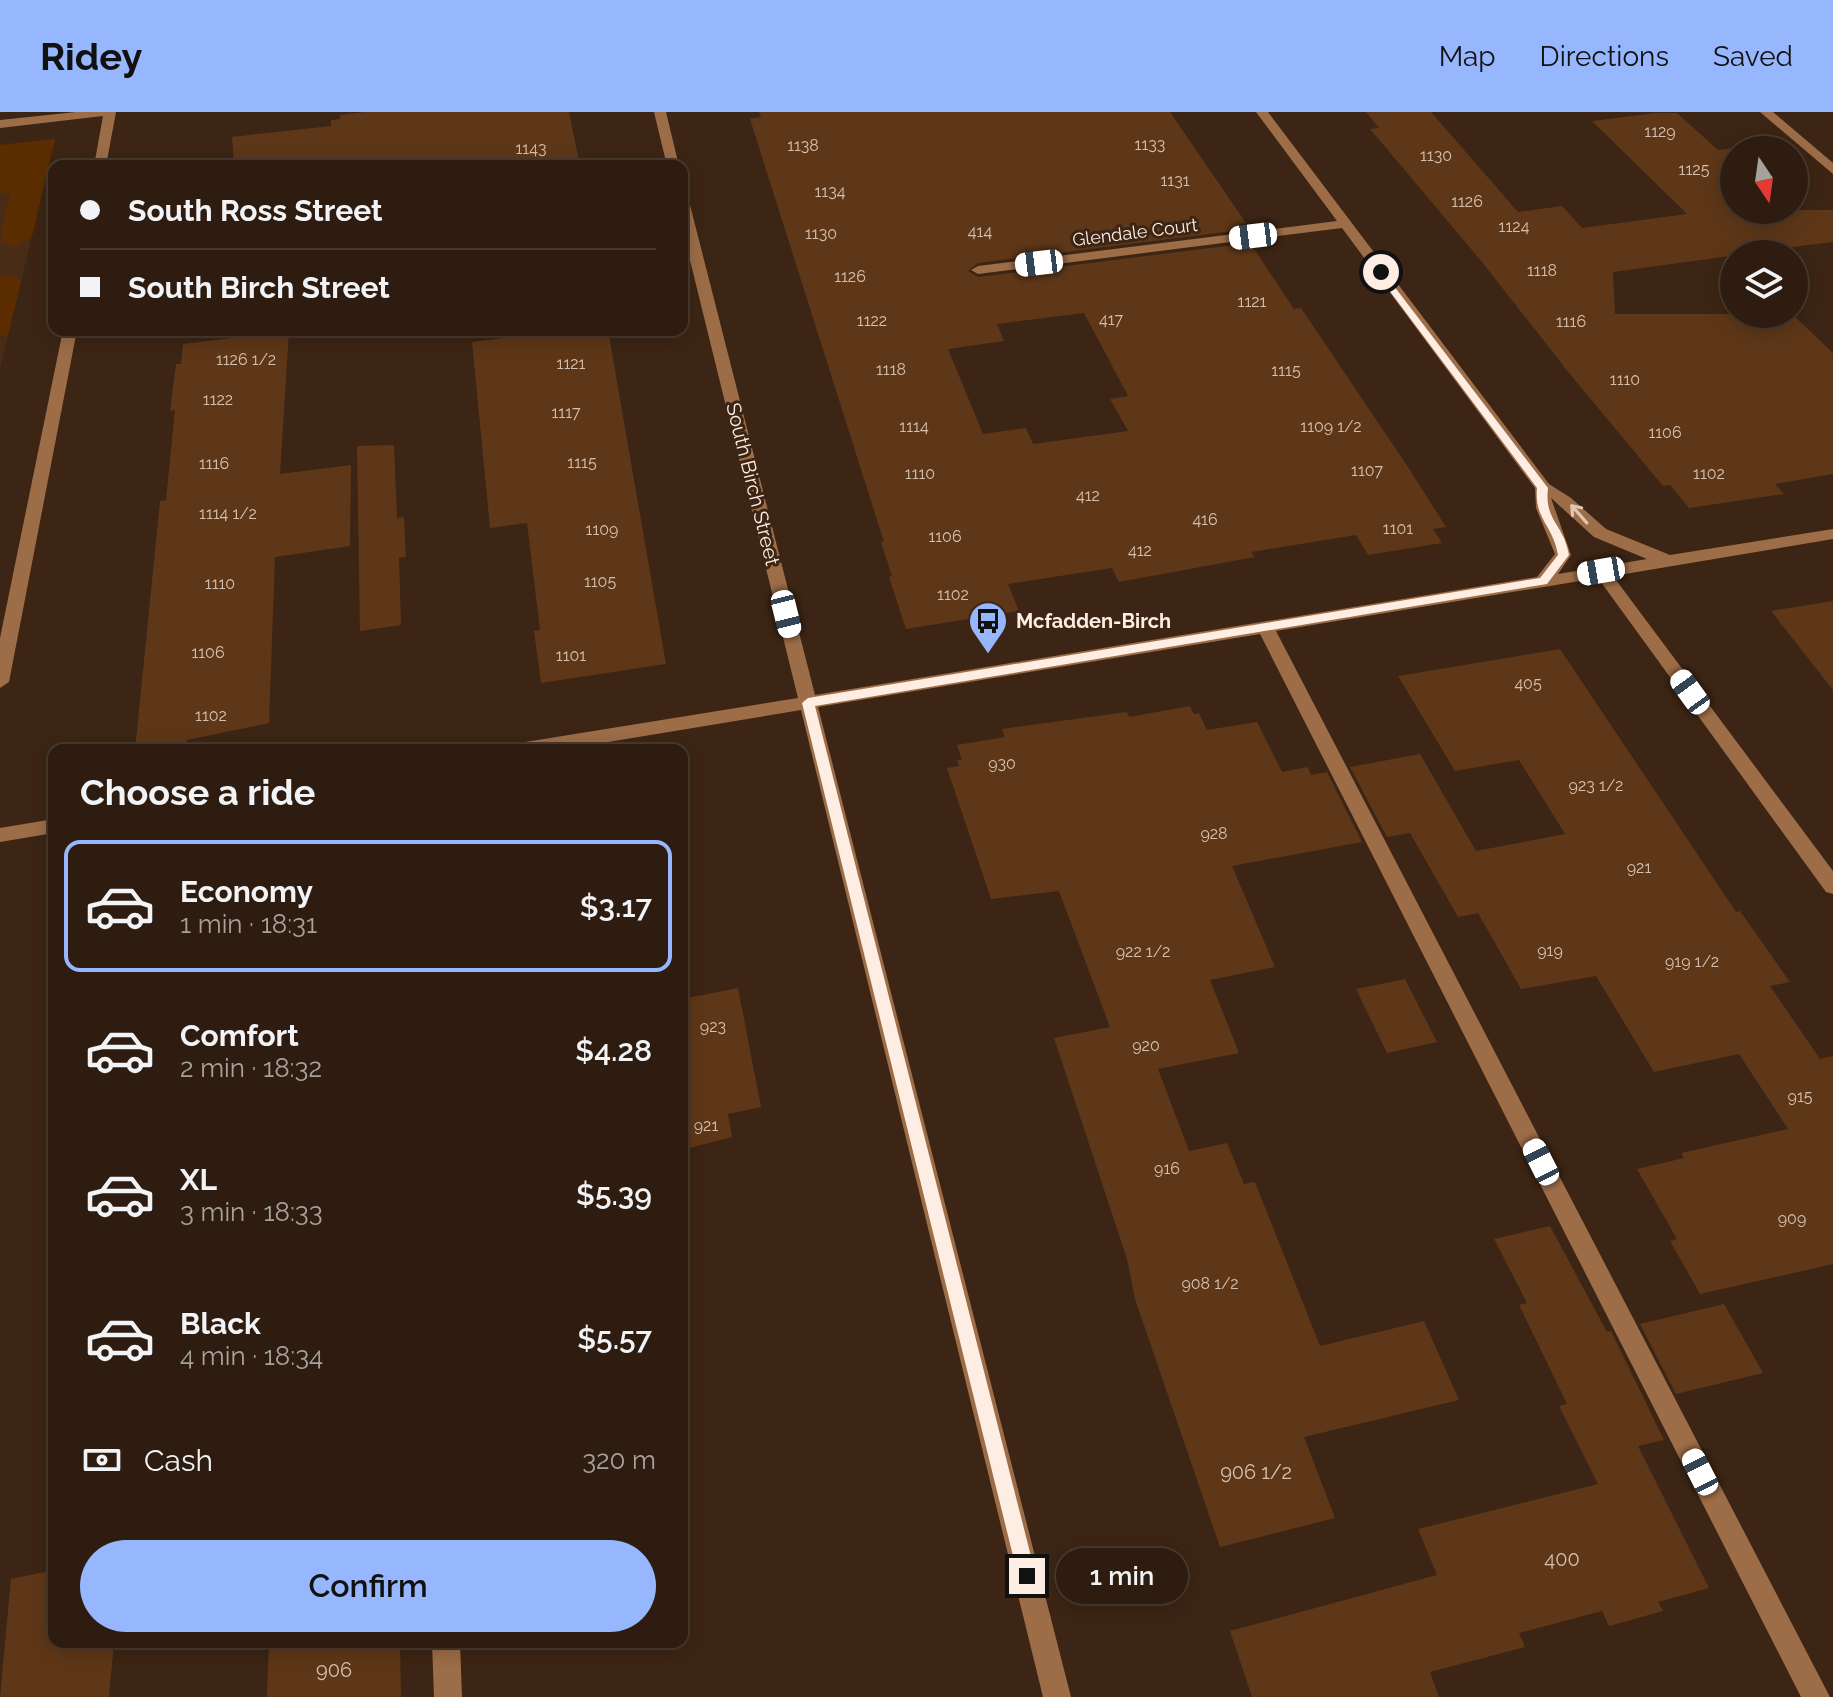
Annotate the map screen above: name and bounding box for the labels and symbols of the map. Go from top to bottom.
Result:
house number: 1129 [1644,122,1676,141]
house number: 1133 [1135,135,1165,154]
house number: 1138 [787,136,819,155]
north arrow [1720,136,1808,224]
house number: 1143 [516,139,546,158]
house number: 1130 [1420,146,1452,165]
house number: 1125 [1679,160,1710,179]
house number: 1131 [1160,171,1190,190]
house number: 1134 [815,182,846,201]
house number: 1126 [1451,192,1483,211]
street label: Glendale Court [1071,214,1199,250]
house number: 1124 [1499,217,1530,236]
car [1228,221,1278,251]
house number: 414 [968,222,992,241]
house number: 1130 [805,224,837,243]
car [1014,248,1064,278]
route start [1363,254,1399,290]
house number: 1118 [1527,261,1557,280]
house number: 1126 [834,267,866,286]
house number: 1121 [1238,292,1267,311]
house number: 417 [1099,310,1123,329]
house number: 1122 [857,311,887,330]
house number: 1116 [1556,312,1586,331]
house number: 1126 1/2 [216,350,276,369]
house number: 1121 [557,354,586,373]
house number: 1118 [876,360,906,379]
house number: 1115 [1271,361,1301,380]
house number: 1110 [1610,370,1640,389]
house number: 1122 [203,390,233,409]
street label: South Birch Street [721,400,785,568]
house number: 1117 [551,403,581,422]
house number: 1114 [899,417,929,436]
house number: 1109 1/2 [1300,417,1362,436]
house number: 1106 [1648,423,1682,442]
house number: 1115 [567,453,597,472]
house number: 1116 [199,454,229,473]
house number: 1107 [1351,461,1383,480]
house number: 1110 [905,464,935,483]
house number: 1102 [1693,464,1725,483]
house number: 412 [1076,486,1100,505]
house number: 1114 1/2 [199,504,257,523]
one-way arrow [1571,504,1589,524]
house number: 416 [1192,510,1218,529]
house number: 1101 [1383,519,1413,538]
house number: 1109 [586,520,618,539]
house number: 1106 [928,527,962,546]
house number: 412 [1128,541,1152,560]
car [1575,555,1627,587]
house number: 1105 [584,572,616,591]
house number: 1110 [205,574,235,593]
house number: 1102 [937,585,969,604]
car [769,588,803,640]
bus stop icon: Mcfadden-Birch [967,600,1009,655]
place label: Mcfadden-Birch [1016,609,1171,633]
house number: 1106 [191,643,225,662]
house number: 1101 [556,646,586,665]
car [1666,666,1714,718]
house number: 405 [1514,674,1542,693]
house number: 1102 [195,706,227,725]
house number: 930 [988,754,1016,773]
house number: 923 1/2 [1569,776,1623,795]
house number: 928 [1200,824,1228,843]
house number: 921 [1627,858,1651,877]
house number: 919 [1537,941,1563,960]
house number: 922 1/2 [1116,942,1170,961]
house number: 919 1/2 [1665,952,1719,971]
house number: 923 [700,1017,726,1036]
house number: 920 [1132,1036,1160,1055]
house number: 915 [1788,1087,1813,1106]
house number: 921 [694,1116,718,1135]
car [1519,1135,1563,1189]
house number: 916 [1154,1159,1180,1178]
house number: 909 [1778,1209,1806,1228]
house number: 908 1/2 [1181,1274,1239,1293]
car [1678,1445,1722,1499]
house number: 906 1/2 [1220,1460,1292,1484]
house number: 400 [1544,1547,1580,1571]
callout: 1 min [1055,1548,1187,1604]
route end [1009,1558,1045,1594]
house number: 906 [316,1658,352,1682]

